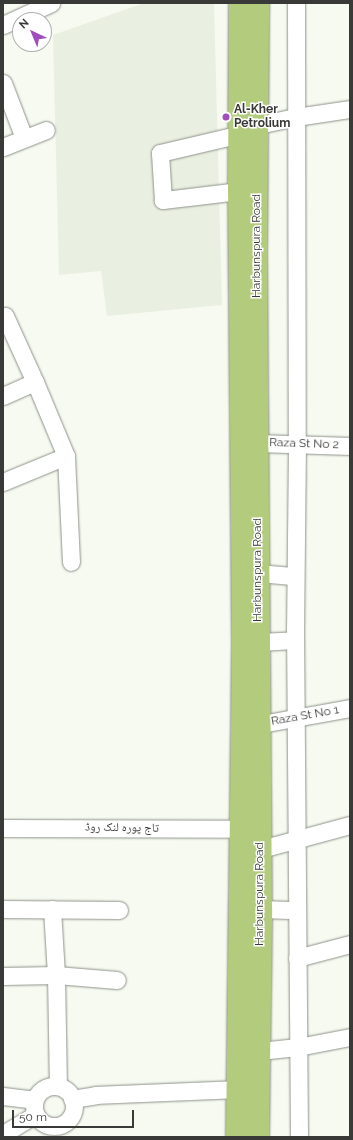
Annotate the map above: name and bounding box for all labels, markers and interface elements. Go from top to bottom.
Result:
north arrow [12,12,52,52]
text: N [16,16,32,31]
place label: Al-Kher Petrolium [234,103,290,131]
marker: Al-Kher Petrolium [221,112,231,122]
street label: Harbunspura Road [250,194,264,298]
street label: Raza St No 2 [269,436,339,452]
street label: Harbunspura Road [251,518,265,622]
street label: Raza St No 1 [270,703,340,729]
street label: تاج پورہ لنک روڈ [85,820,159,836]
street label: Harbunspura Road [253,842,267,946]
scale bar [14,1102,136,1128]
text: 50 m [19,1110,47,1124]

